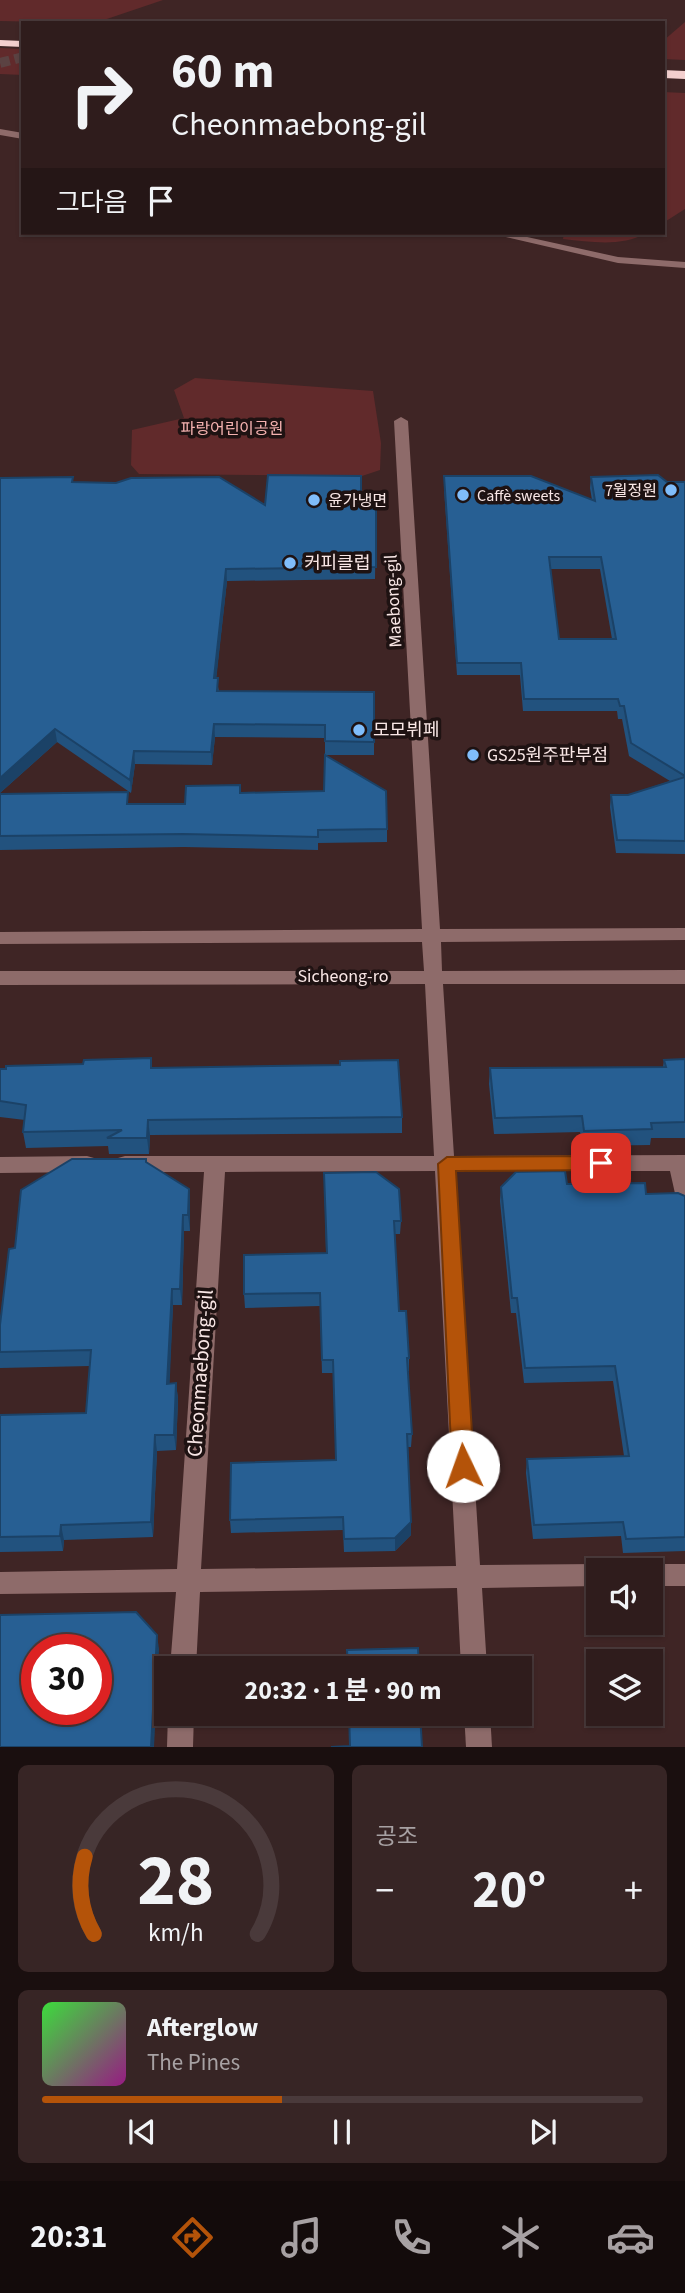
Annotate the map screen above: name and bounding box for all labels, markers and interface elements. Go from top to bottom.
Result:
text: 60 m [171,37,275,107]
icon: right [56,49,147,140]
text: Cheonmaebong-gil [171,102,427,148]
icon: arrive [142,182,180,220]
text: 그다음 [56,184,128,221]
park label: 파랑어린이공원 [180,418,284,440]
place label: 7월정원 [605,480,657,502]
marker: 7월정원 [663,482,679,498]
place label: Caffè sweets [477,485,561,507]
marker: Caffè sweets [455,487,471,503]
place label: 윤가냉면 [328,490,387,512]
marker: 윤가냉면 [306,492,322,508]
place label: 커피클럽 [304,551,370,576]
street label: Maebong-gil [379,554,408,648]
marker: 커피클럽 [282,555,298,571]
place label: 모모뷔페 [373,718,439,743]
marker: 모모뷔페 [351,722,367,738]
place label: GS25원주판부점 [487,743,608,768]
marker: GS25원주판부점 [465,747,481,763]
street label: Sicheong-ro [297,964,389,989]
pin [571,1133,631,1193]
icon: arrive [582,1144,620,1182]
street label: Cheonmaebong-gil [179,1288,221,1458]
position arrow [426,1429,500,1503]
map controls [586,1558,663,1726]
button: sound [586,1558,663,1635]
speed limit sign: 30 [21,1634,112,1725]
button: layers [586,1649,663,1726]
text: 20:32 · 1 분 · 90 m [245,1672,441,1709]
text: 공조 [376,1820,418,1853]
text: 28 [137,1830,214,1934]
text: 20° [472,1854,546,1928]
text: − [376,1864,394,1918]
text: + [624,1864,643,1918]
text: km/h [148,1915,204,1951]
text: Afterglow [147,2009,258,2046]
text: The Pines [147,2046,240,2079]
icon: previous [123,2113,161,2151]
icon: pause [323,2113,361,2151]
icon: next [524,2113,562,2151]
icon: directions [168,2213,217,2262]
icon: music [277,2213,326,2262]
icon: phone [387,2213,436,2262]
icon: climate [496,2213,545,2262]
icon: car [606,2213,655,2262]
text: 20:31 [30,2214,107,2260]

